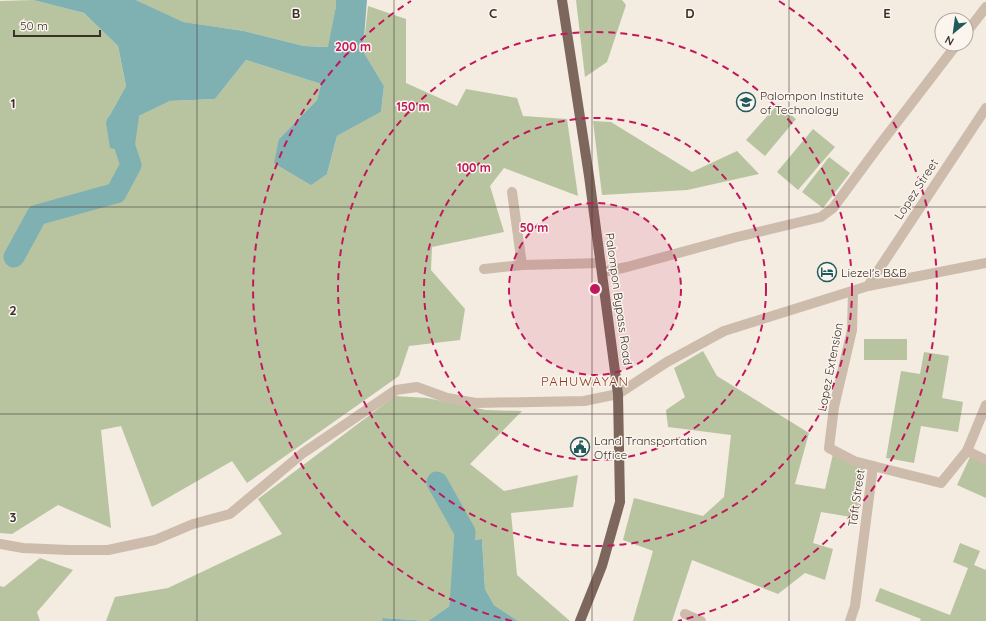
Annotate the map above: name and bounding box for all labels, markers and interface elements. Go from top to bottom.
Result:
text: B [292,5,300,21]
text: C [489,5,497,21]
text: D [685,5,695,21]
text: E [883,5,891,21]
scale bar [14,12,100,38]
north arrow [934,12,974,52]
text: 50 m [20,18,48,33]
text: N [942,33,956,49]
text: 200 m [335,39,371,54]
place label: Palompon Institute of Technology [760,88,864,117]
school or university icon: Palompon Institute of Technology [735,91,757,113]
text: 1 [10,95,16,111]
text: 150 m [396,99,430,114]
street label: Lopez Street [891,156,941,222]
text: 100 m [457,160,491,175]
text: 50 m [520,220,548,235]
street label: Palompon Bypass Road [602,232,636,366]
hotel icon: Liezel's B&B [816,261,838,283]
place label: Liezel's B&B [841,265,907,280]
centre of rings [588,282,602,296]
text: 2 [9,302,17,318]
street label: Lopez Extension [814,321,846,413]
district label: PAHUWAYAN [541,373,629,389]
place label: Land Transportation Office [594,433,707,462]
public building icon: Land Transportation Office [569,436,591,458]
street label: Taft Street [845,468,867,528]
text: 3 [10,509,17,525]

